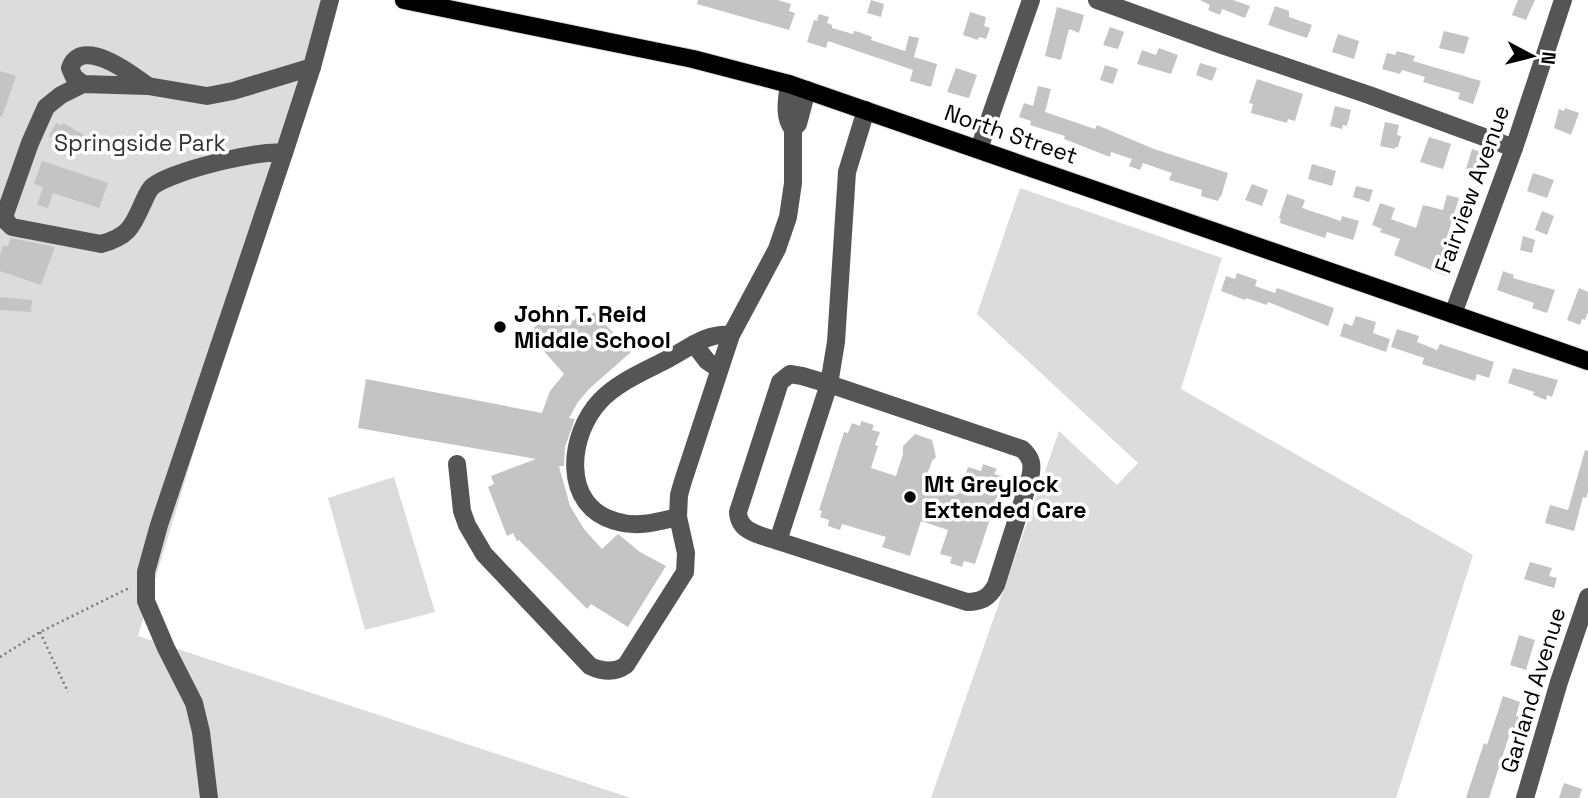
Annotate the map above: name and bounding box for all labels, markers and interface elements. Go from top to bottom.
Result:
north arrow [1497,21,1567,91]
text: N [1535,50,1562,66]
street label: North Street [940,97,1082,171]
street label: Fairview Avenue [1428,101,1516,277]
park label: Springside Park [54,128,226,158]
place label: John T. Reid Middle School [514,299,671,355]
marker: John T. Reid Middle School [492,319,508,335]
place label: Mt Greylock Extended Care [924,469,1086,525]
marker: Mt Greylock Extended Care [902,489,918,505]
street label: Garland Avenue [1494,604,1572,776]

